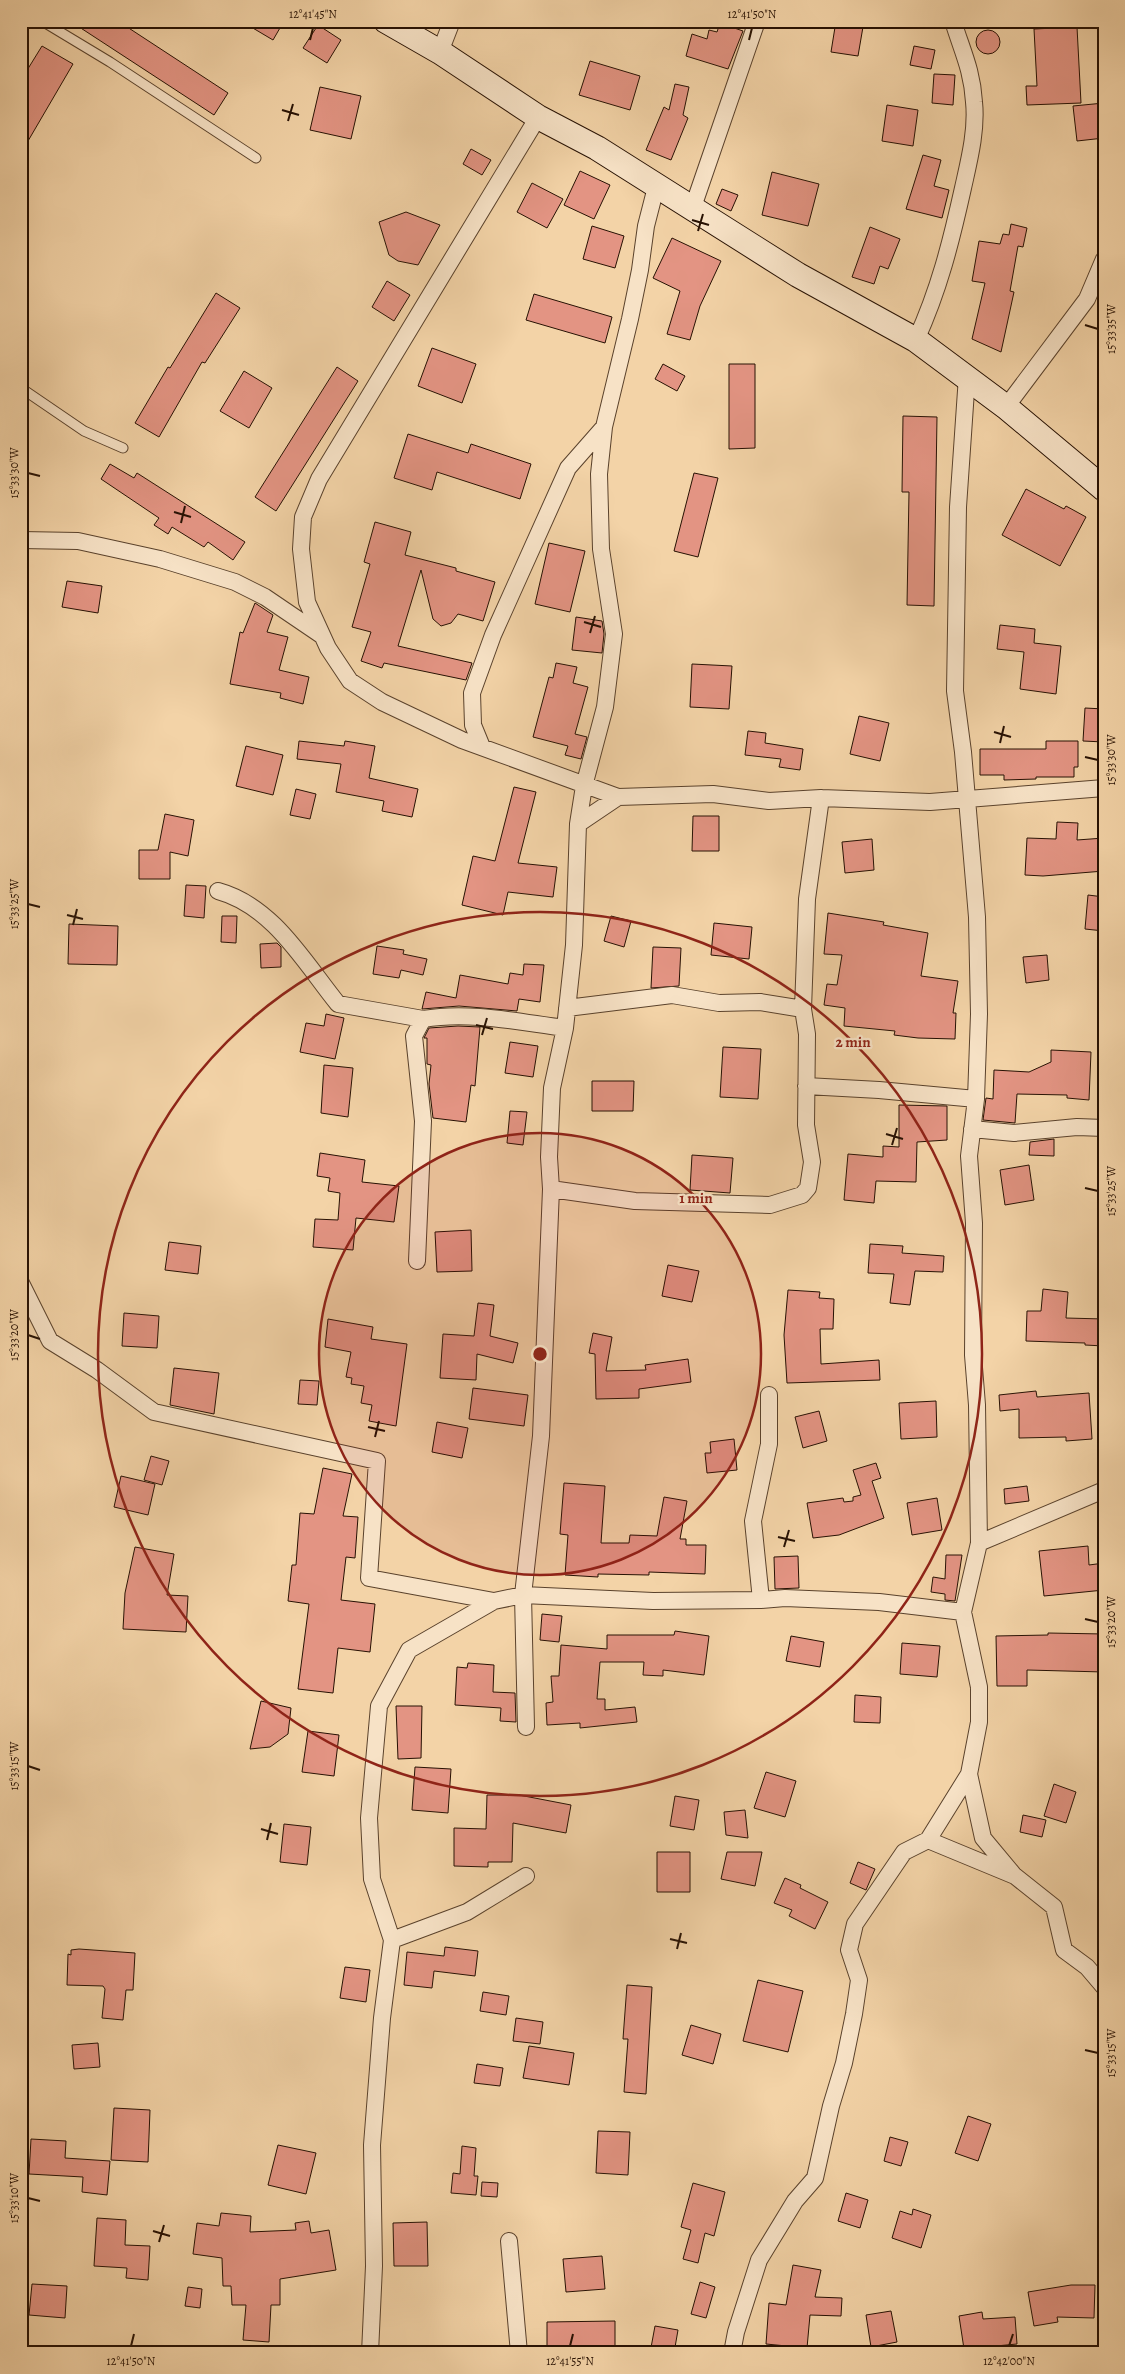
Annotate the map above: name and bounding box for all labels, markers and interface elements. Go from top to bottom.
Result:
text: 12°41'45"N [289,6,337,22]
text: 12°41'50"N [728,6,777,22]
text: 15°33'35"W [1103,303,1119,354]
text: 15°33'30"W [6,447,22,499]
text: 15°33'30"W [1103,734,1119,786]
text: 15°33'25"W [6,878,22,929]
text: 2 min [835,1032,871,1052]
text: 15°33'25"W [1103,1165,1119,1216]
text: 1 min [679,1188,713,1208]
text: 15°33'20"W [6,1308,22,1361]
centre of rings [531,1345,549,1363]
text: 15°33'20"W [1103,1595,1119,1648]
text: 15°33'15"W [6,1741,22,1791]
text: 15°33'15"W [1103,2028,1119,2078]
text: 15°33'10"W [6,2172,22,2223]
text: 12°41'50"N [107,2353,156,2369]
text: 12°41'55"N [546,2353,594,2369]
text: 12°42'00"N [983,2353,1035,2369]

